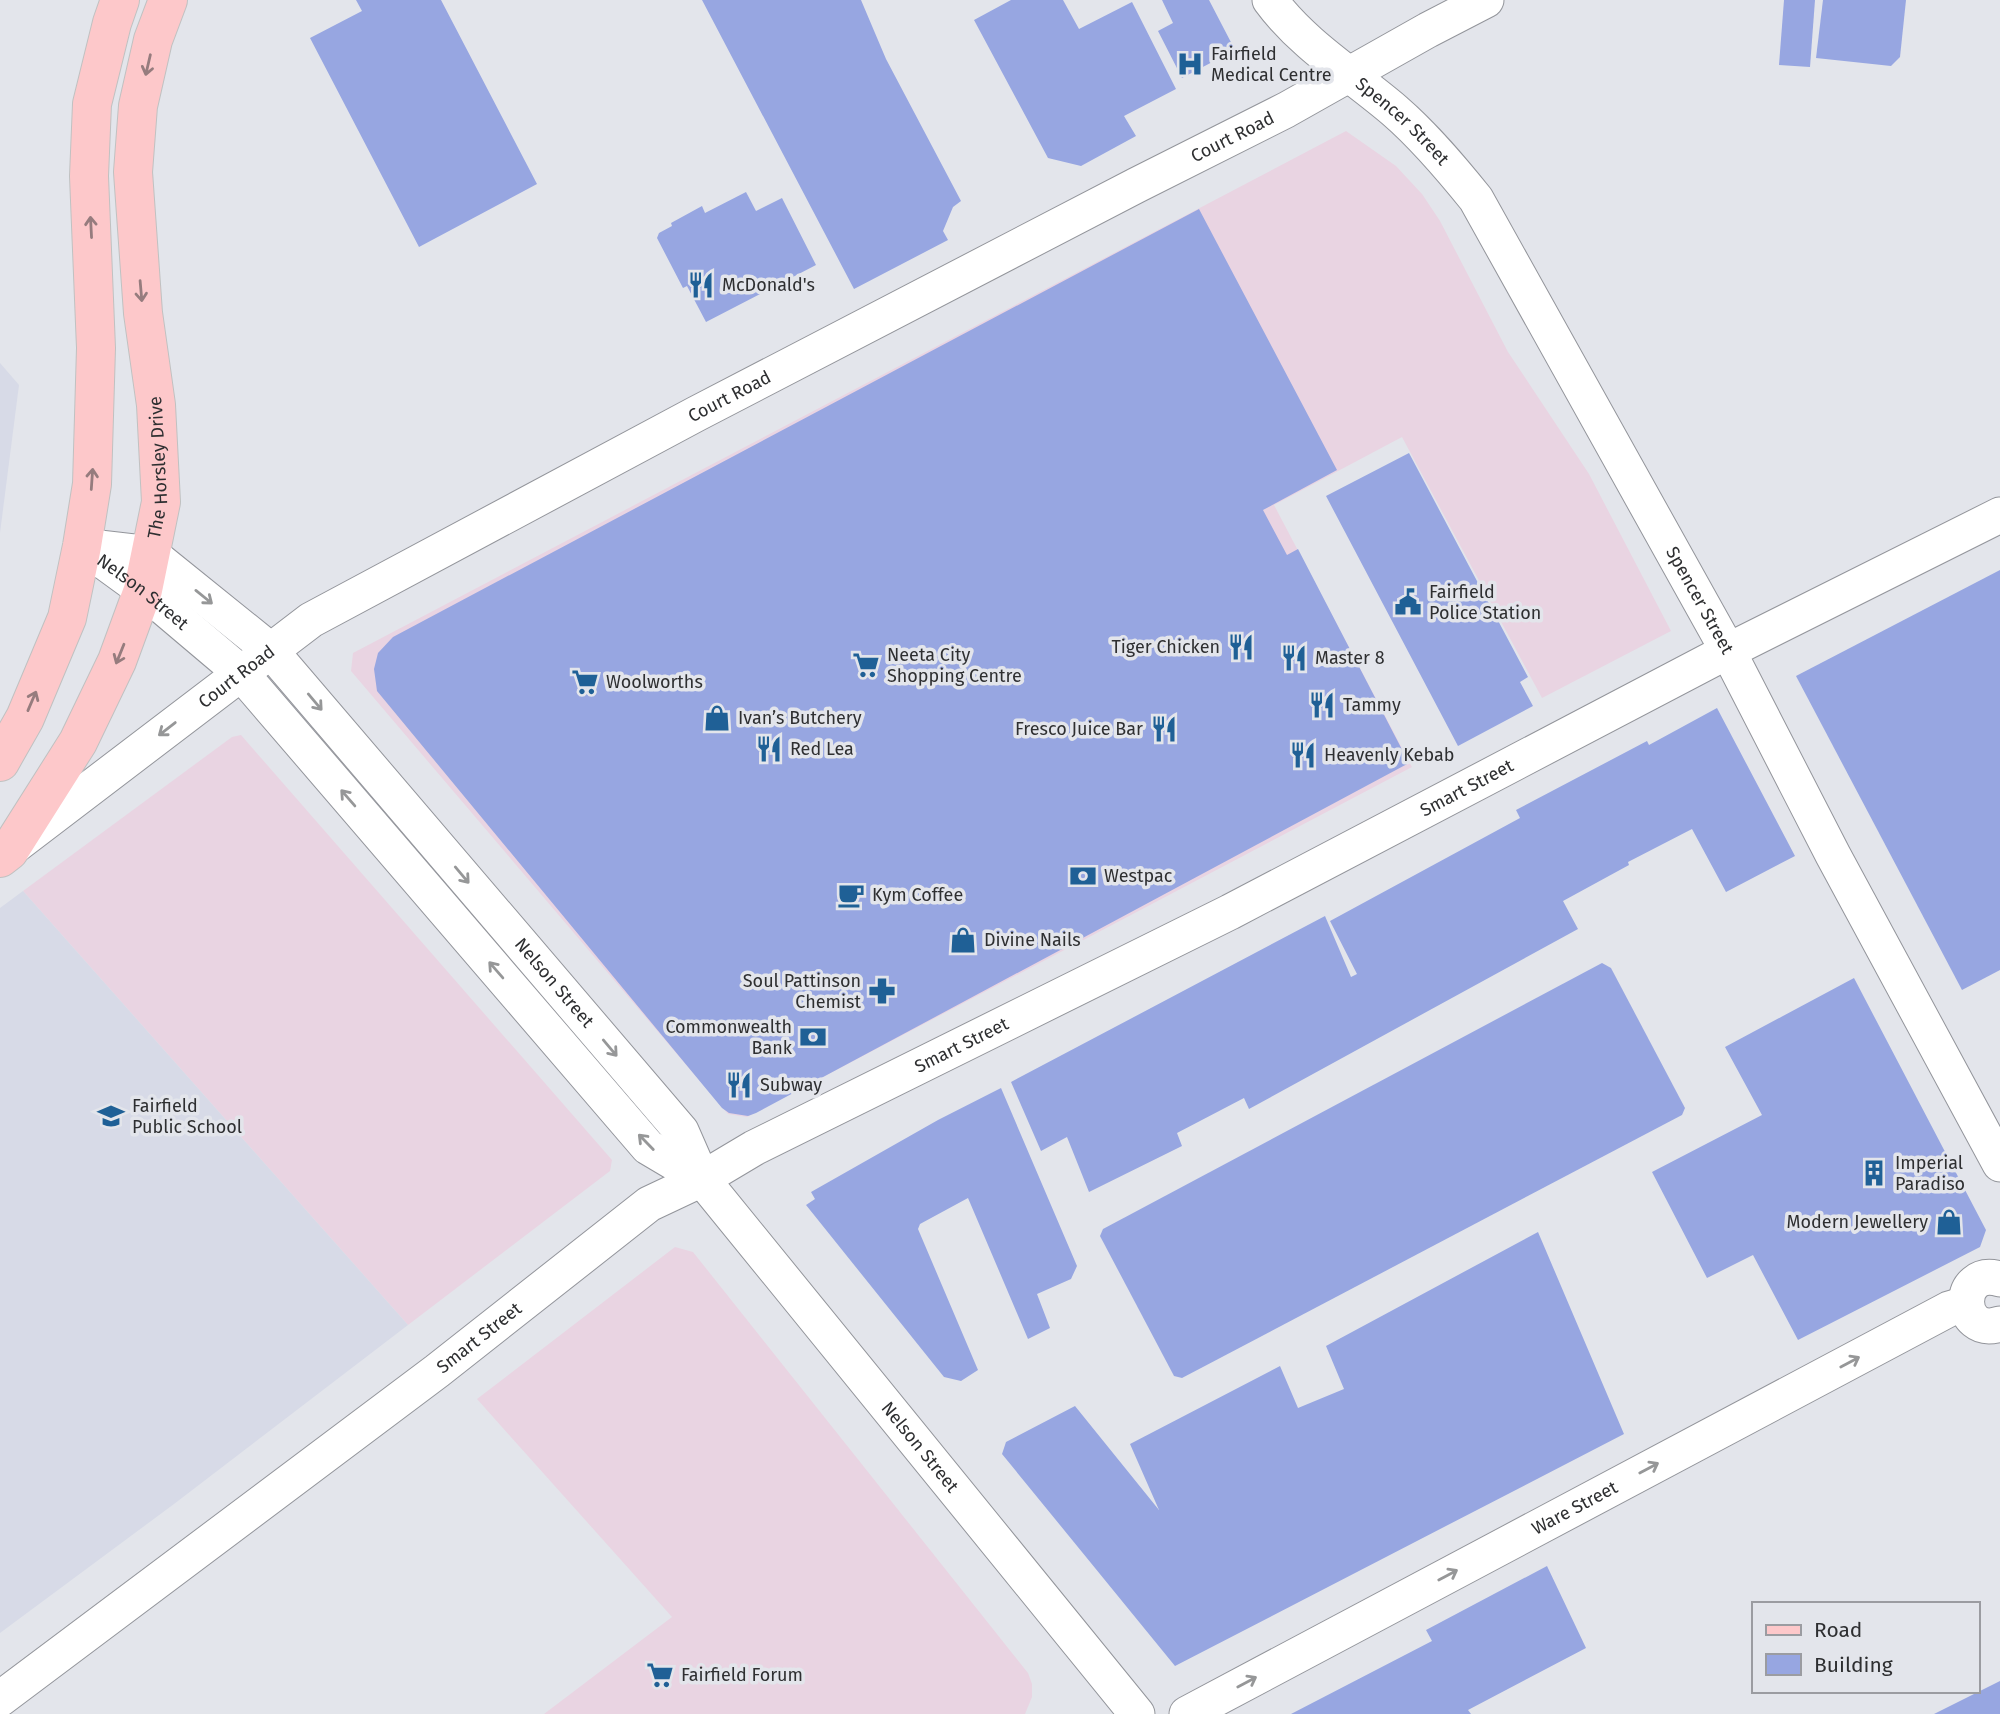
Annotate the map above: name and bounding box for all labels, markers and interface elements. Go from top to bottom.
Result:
place label: Fairfield Medical Centre [1211,43,1332,86]
hospital icon: Fairfield Medical Centre [1175,49,1205,79]
one-way arrow [140,53,154,76]
street label: Spencer Street [1351,73,1454,170]
street label: Court Road [1187,107,1278,167]
one-way arrow [85,216,98,239]
restaurant icon: McDonald's [686,270,716,300]
place label: McDonald's [722,274,815,296]
one-way arrow [135,279,148,302]
street label: Court Road [684,366,775,427]
street label: The Horsley Drive [143,395,172,541]
one-way arrow [86,468,99,490]
street label: Spencer Street [1661,543,1739,658]
street label: Nelson Street [93,549,193,635]
place label: Fairfield Police Station [1429,581,1541,624]
public building icon: Fairfield Police Station [1393,587,1423,617]
one-way arrow [195,589,213,605]
restaurant icon: Tiger Chicken [1226,632,1256,662]
place label: Tiger Chicken [1111,636,1220,658]
street label: Court Road [194,641,279,713]
one-way arrow [112,643,125,664]
restaurant icon: Master 8 [1279,643,1309,673]
place label: Neeta City Shopping Centre [887,644,1022,687]
place label: Master 8 [1315,647,1385,669]
supermarket icon: Neeta City Shopping Centre [851,650,881,680]
supermarket icon: Woolworths [570,667,600,697]
place label: Woolworths [606,671,703,693]
restaurant icon: Tammy [1307,690,1337,720]
one-way arrow [26,691,39,713]
one-way arrow [307,692,323,710]
place label: Tammy [1343,694,1401,716]
shop icon: Ivan’s Butchery [702,703,732,733]
place label: Ivan’s Butchery [738,707,862,729]
restaurant icon: Fresco Juice Bar [1149,714,1179,744]
place label: Fresco Juice Bar [1015,718,1143,740]
one-way arrow [158,722,176,737]
restaurant icon: Red Lea [754,734,784,764]
place label: Red Lea [790,738,854,760]
restaurant icon: Heavenly Kebab [1288,740,1318,770]
place label: Heavenly Kebab [1324,744,1454,766]
street label: Smart Street [1416,754,1518,821]
one-way arrow [340,789,356,807]
bank icon: Westpac [1068,861,1098,891]
one-way arrow [454,865,470,883]
place label: Westpac [1104,865,1173,887]
cafe icon: Kym Coffee [836,880,866,910]
place label: Kym Coffee [872,884,963,906]
shop icon: Divine Nails [948,925,978,955]
place label: Divine Nails [984,929,1081,951]
street label: Nelson Street [510,934,599,1032]
one-way arrow [488,962,504,980]
place label: Soul Pattinson Chemist [743,970,861,1013]
pharmacy icon: Soul Pattinson Chemist [867,976,897,1006]
street label: Smart Street [911,1012,1013,1078]
place label: Commonwealth Bank [665,1016,793,1059]
bank icon: Commonwealth Bank [798,1022,828,1052]
one-way arrow [602,1038,618,1056]
restaurant icon: Subway [724,1070,754,1100]
place label: Subway [760,1074,822,1096]
place label: Fairfield Public School [132,1095,242,1138]
school or university icon: Fairfield Public School [96,1101,126,1131]
one-way arrow [637,1134,654,1151]
place label: Imperial Paradiso [1895,1152,1965,1195]
building icon: Imperial Paradiso [1859,1158,1889,1188]
shop icon: Modern Jewellery [1934,1207,1964,1237]
place label: Modern Jewellery [1787,1211,1928,1233]
street label: Smart Street [432,1297,526,1378]
one-way arrow [1839,1354,1860,1368]
street label: Nelson Street [877,1397,964,1497]
one-way arrow [1638,1461,1659,1475]
street label: Ware Street [1528,1476,1622,1540]
one-way arrow [1437,1568,1458,1581]
legend [1752,1602,1979,1693]
text: Road [1814,1617,1862,1643]
text: Building [1814,1652,1893,1678]
supermarket icon: Fairfield Forum [645,1660,675,1690]
place label: Fairfield Forum [681,1664,803,1686]
one-way arrow [1236,1675,1257,1688]

